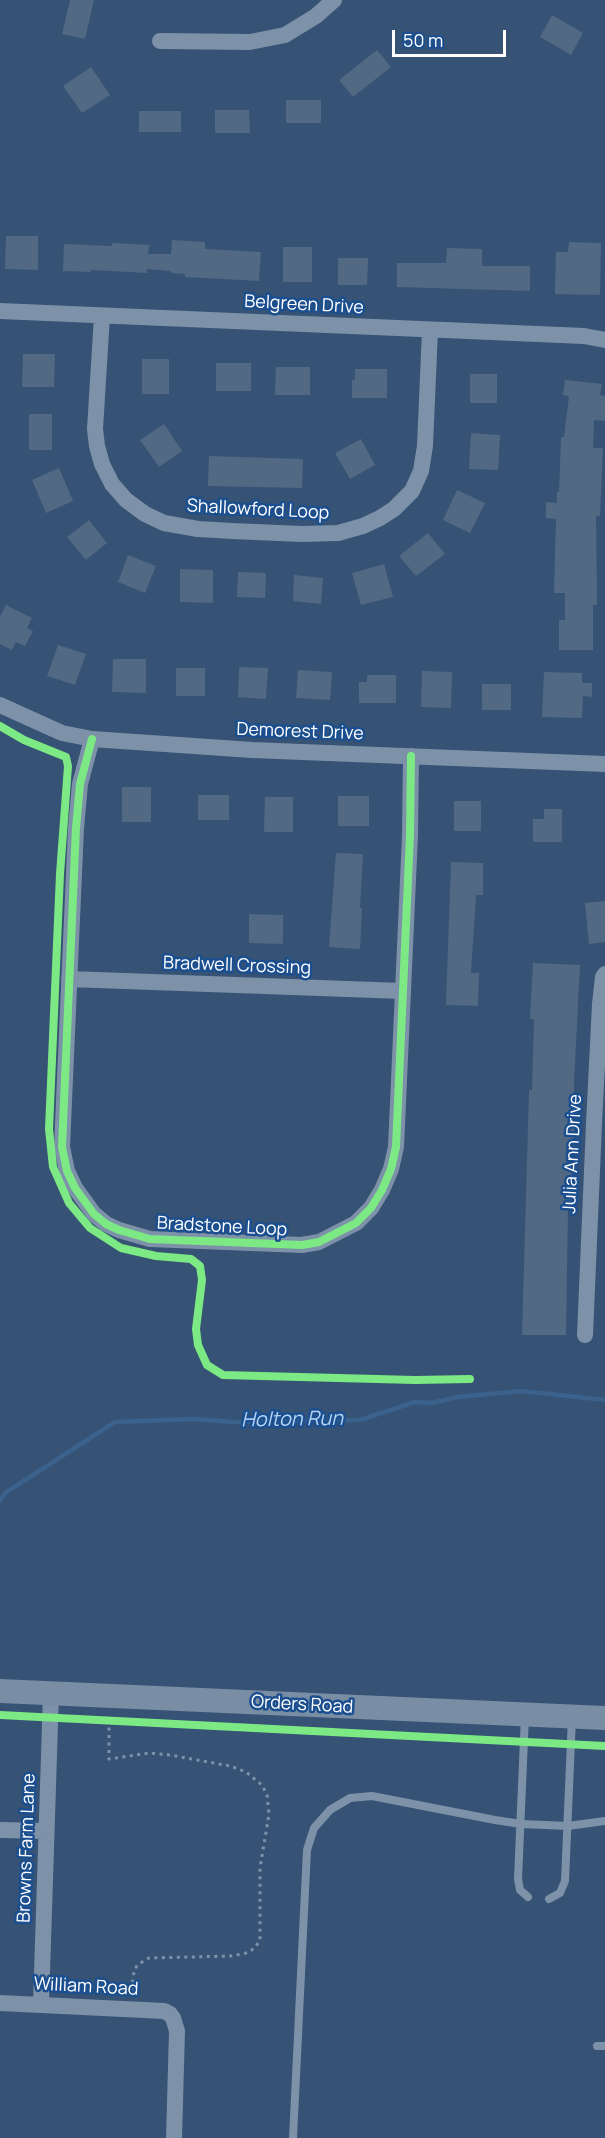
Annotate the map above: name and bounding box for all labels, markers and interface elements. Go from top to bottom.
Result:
scale bar [395,18,509,56]
text: 50 m [403,28,443,52]
street label: Belgreen Drive [244,291,364,319]
street label: Shallowford Loop [186,495,330,525]
street label: Demorest Drive [236,719,364,745]
street label: Bradwell Crossing [163,953,311,979]
street label: Julia Ann Drive [559,1094,587,1214]
street label: Bradstone Loop [156,1213,288,1241]
water label: Holton Run [241,1407,343,1433]
street label: Orders Road [250,1692,354,1718]
street label: Browns Farm Lane [14,1773,40,1923]
street label: William Road [33,1973,139,2001]

